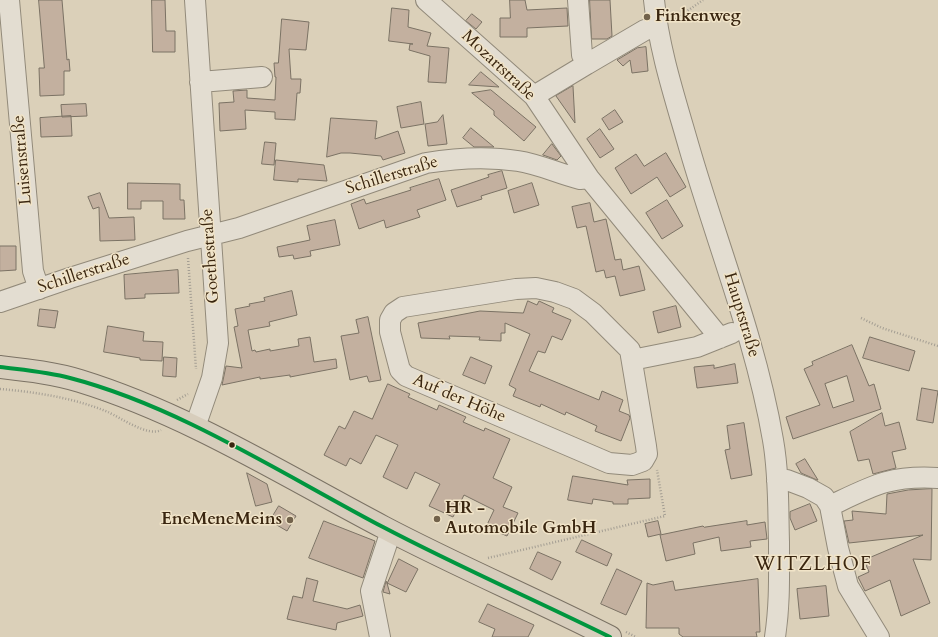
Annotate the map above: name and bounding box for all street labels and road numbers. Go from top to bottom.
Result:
street label: Mozartstraße [457,26,539,106]
street label: Luisenstraße [9,114,37,206]
street label: Schillerstraße [343,152,441,200]
street label: Goethestraße [198,208,224,304]
street label: Schillerstraße [35,250,133,298]
street label: Hauptstraße [718,270,764,360]
street label: Auf der Höhe [409,370,509,428]

